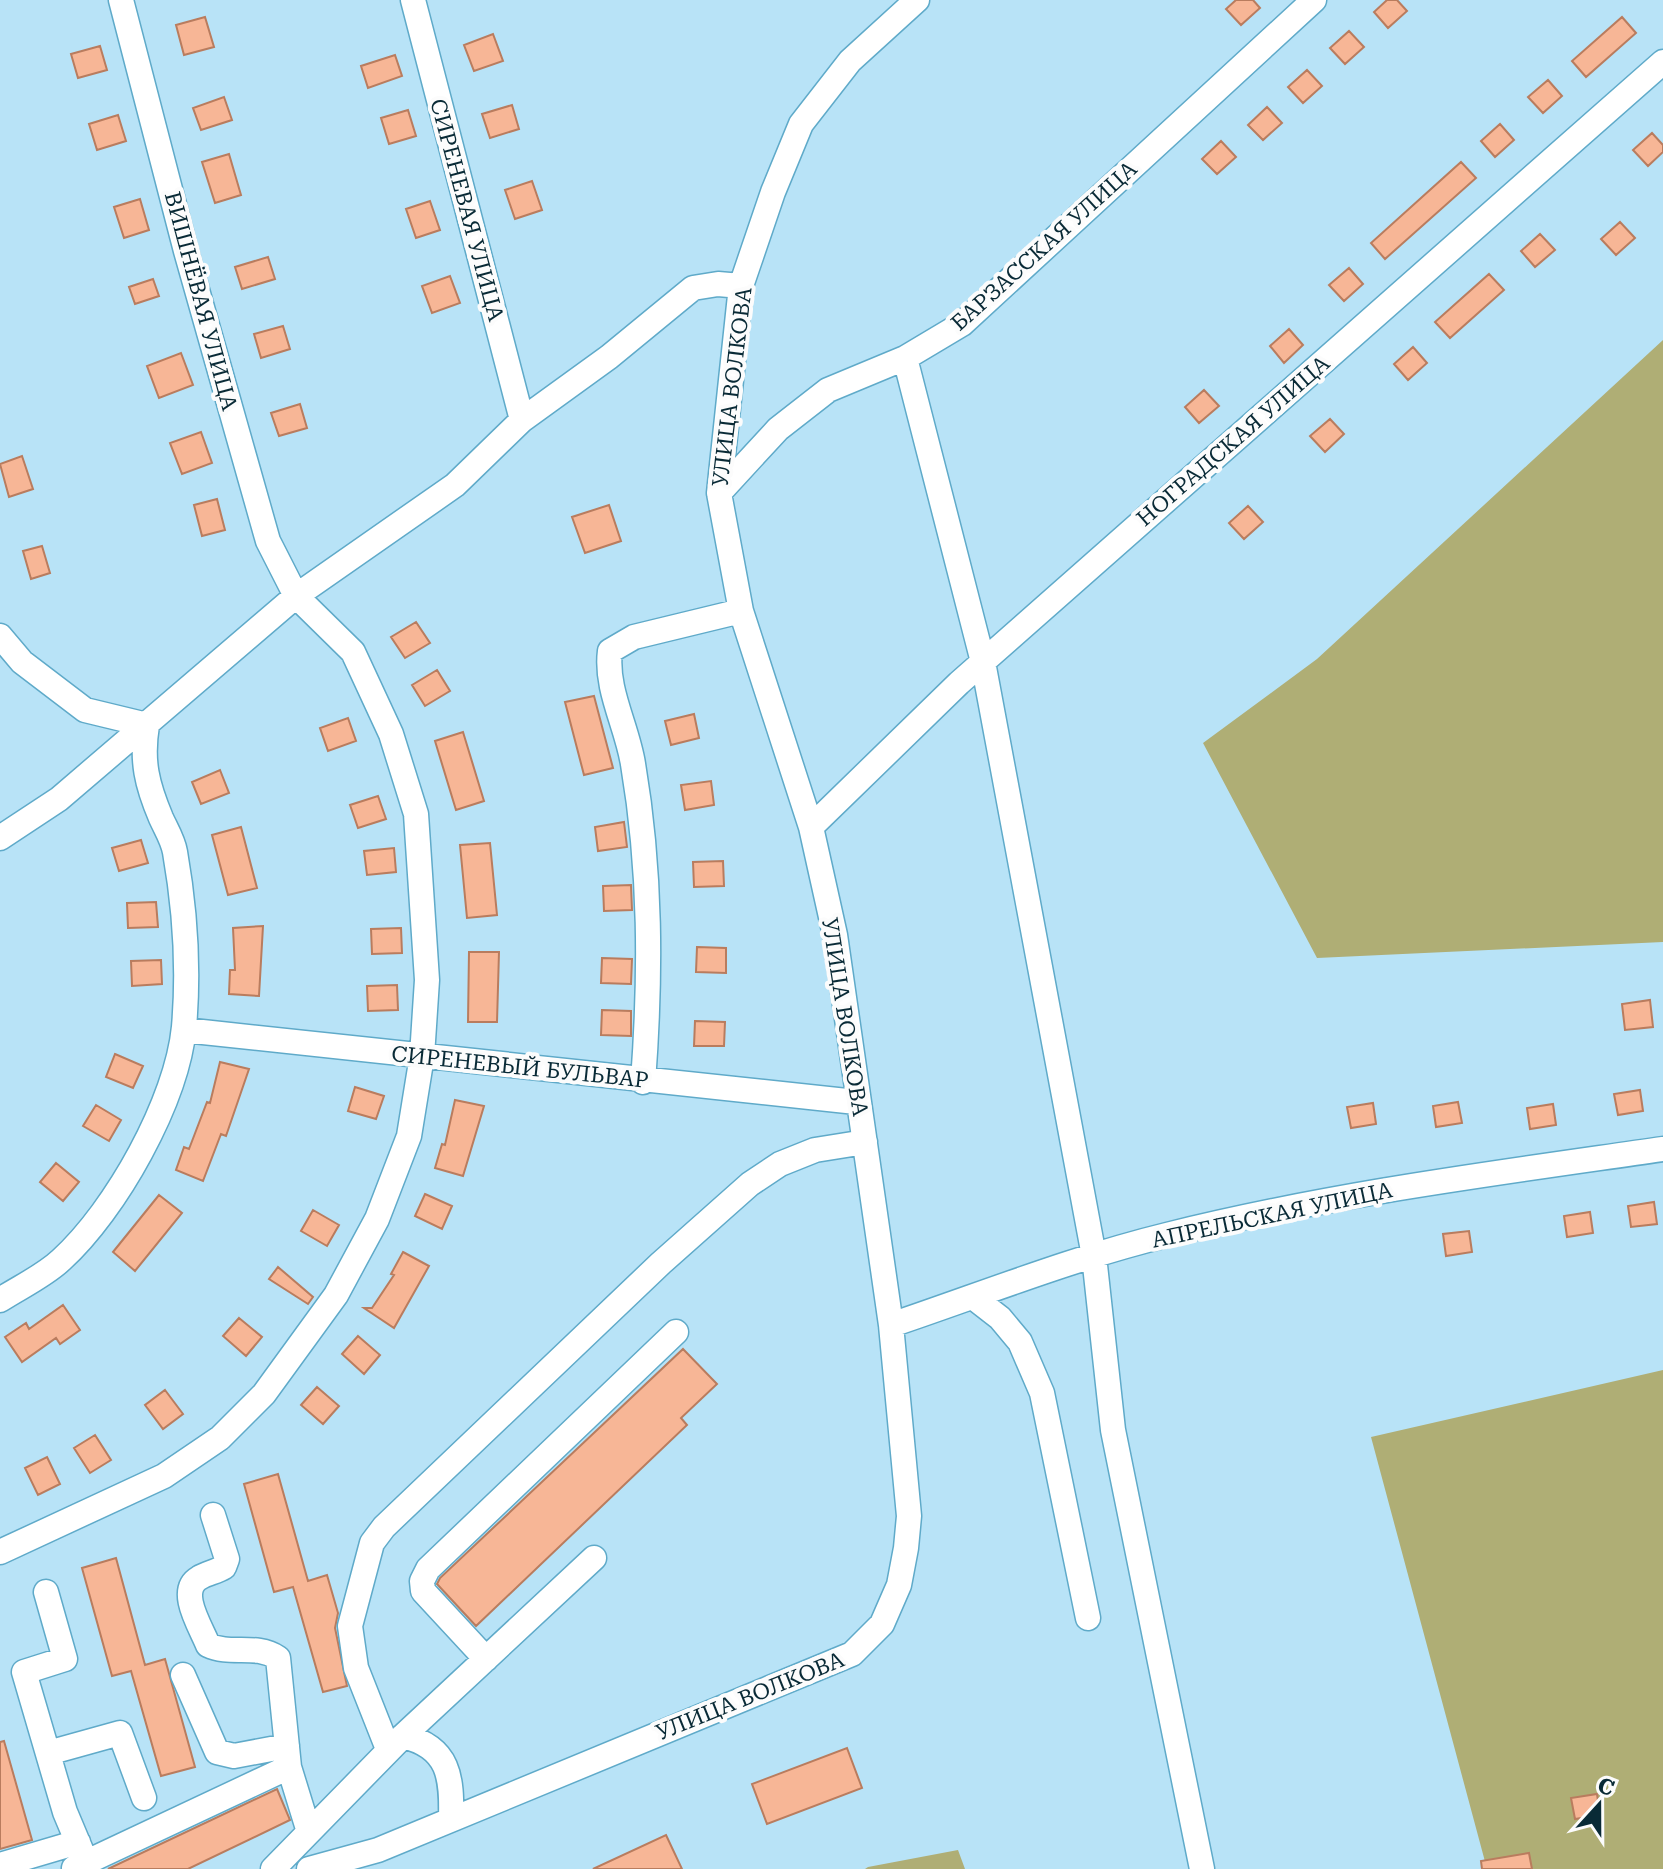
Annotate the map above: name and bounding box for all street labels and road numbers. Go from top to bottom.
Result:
street label: СИРЕНЕВАЯ УЛИЦА [425,96,509,325]
street label: БАРЗАССКАЯ УЛИЦА [946,156,1142,336]
street label: ВИШНЁВАЯ УЛИЦА [160,189,243,414]
street label: УЛИЦА ВОЛКОВА [707,285,757,488]
street label: НОГРАДСКАЯ УЛИЦА [1132,350,1335,531]
street label: УЛИЦА ВОЛКОВА [817,916,873,1119]
street label: СИРЕНЕВЫЙ БУЛЬВАР [390,1040,650,1093]
street label: АПРЕЛЬСКАЯ УЛИЦА [1149,1177,1395,1253]
street label: УЛИЦА ВОЛКОВА [652,1647,848,1745]

